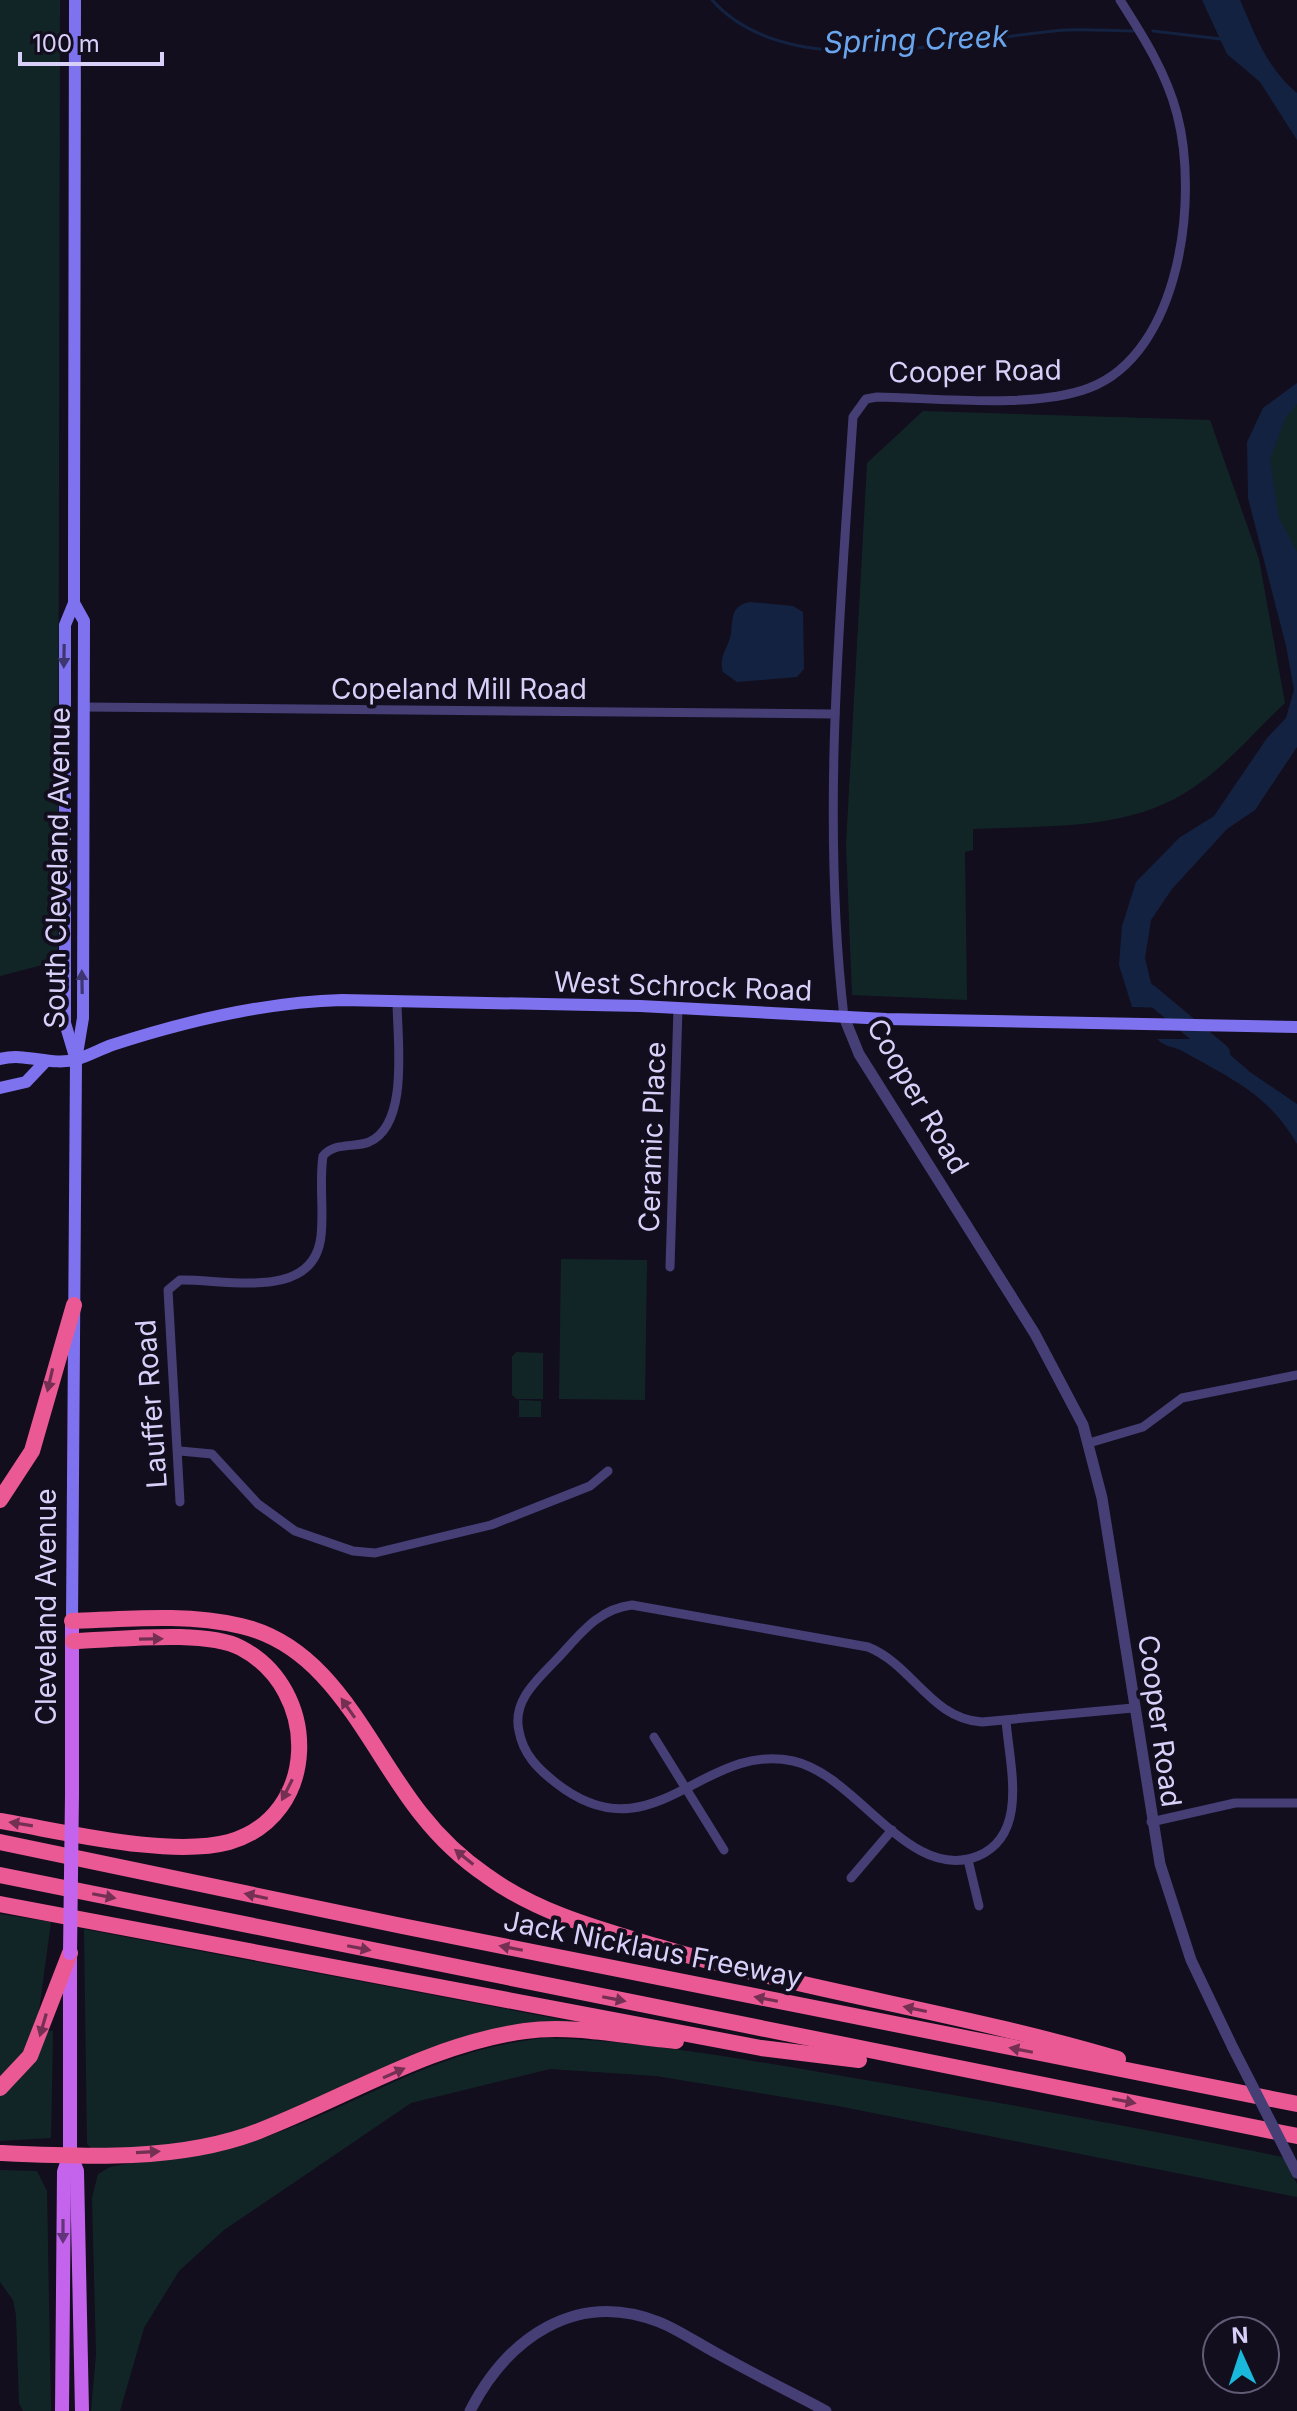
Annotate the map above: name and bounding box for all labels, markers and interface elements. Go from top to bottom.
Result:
scale bar [20,16,162,66]
water label: Spring Creek [823,18,1010,60]
text: 100 m [32,29,100,58]
street label: Cooper Road [888,352,1062,390]
one-way arrow [58,644,71,669]
street label: Copeland Mill Road [331,672,587,706]
street label: South Cleveland Avenue [37,707,77,1029]
street label: West Schrock Road [553,965,813,1007]
one-way arrow [76,969,89,994]
street label: Cooper Road [860,1012,976,1180]
street label: Ceramic Place [632,1041,672,1233]
street label: Lauffer Road [128,1318,174,1490]
one-way arrow [44,1367,56,1392]
street label: Cleveland Avenue [29,1489,63,1725]
one-way arrow [139,1633,164,1646]
street label: Cooper Road [1131,1633,1189,1809]
one-way arrow [341,1698,356,1719]
one-way arrow [281,1779,294,1802]
one-way arrow [9,1817,34,1830]
one-way arrow [454,1849,474,1866]
one-way arrow [243,1889,268,1902]
one-way arrow [92,1890,117,1902]
street label: Jack Nicklaus Freeway [501,1903,805,1995]
one-way arrow [498,1941,523,1953]
one-way arrow [346,1942,371,1954]
one-way arrow [753,1992,778,2004]
one-way arrow [601,1993,626,2006]
one-way arrow [902,2002,927,2015]
one-way arrow [36,2014,49,2038]
one-way arrow [1008,2043,1033,2056]
one-way arrow [382,2066,406,2079]
one-way arrow [1111,2095,1136,2107]
one-way arrow [136,2145,161,2158]
one-way arrow [57,2219,69,2244]
north arrow [1201,2315,1281,2395]
text: N [1231,2322,1249,2348]

